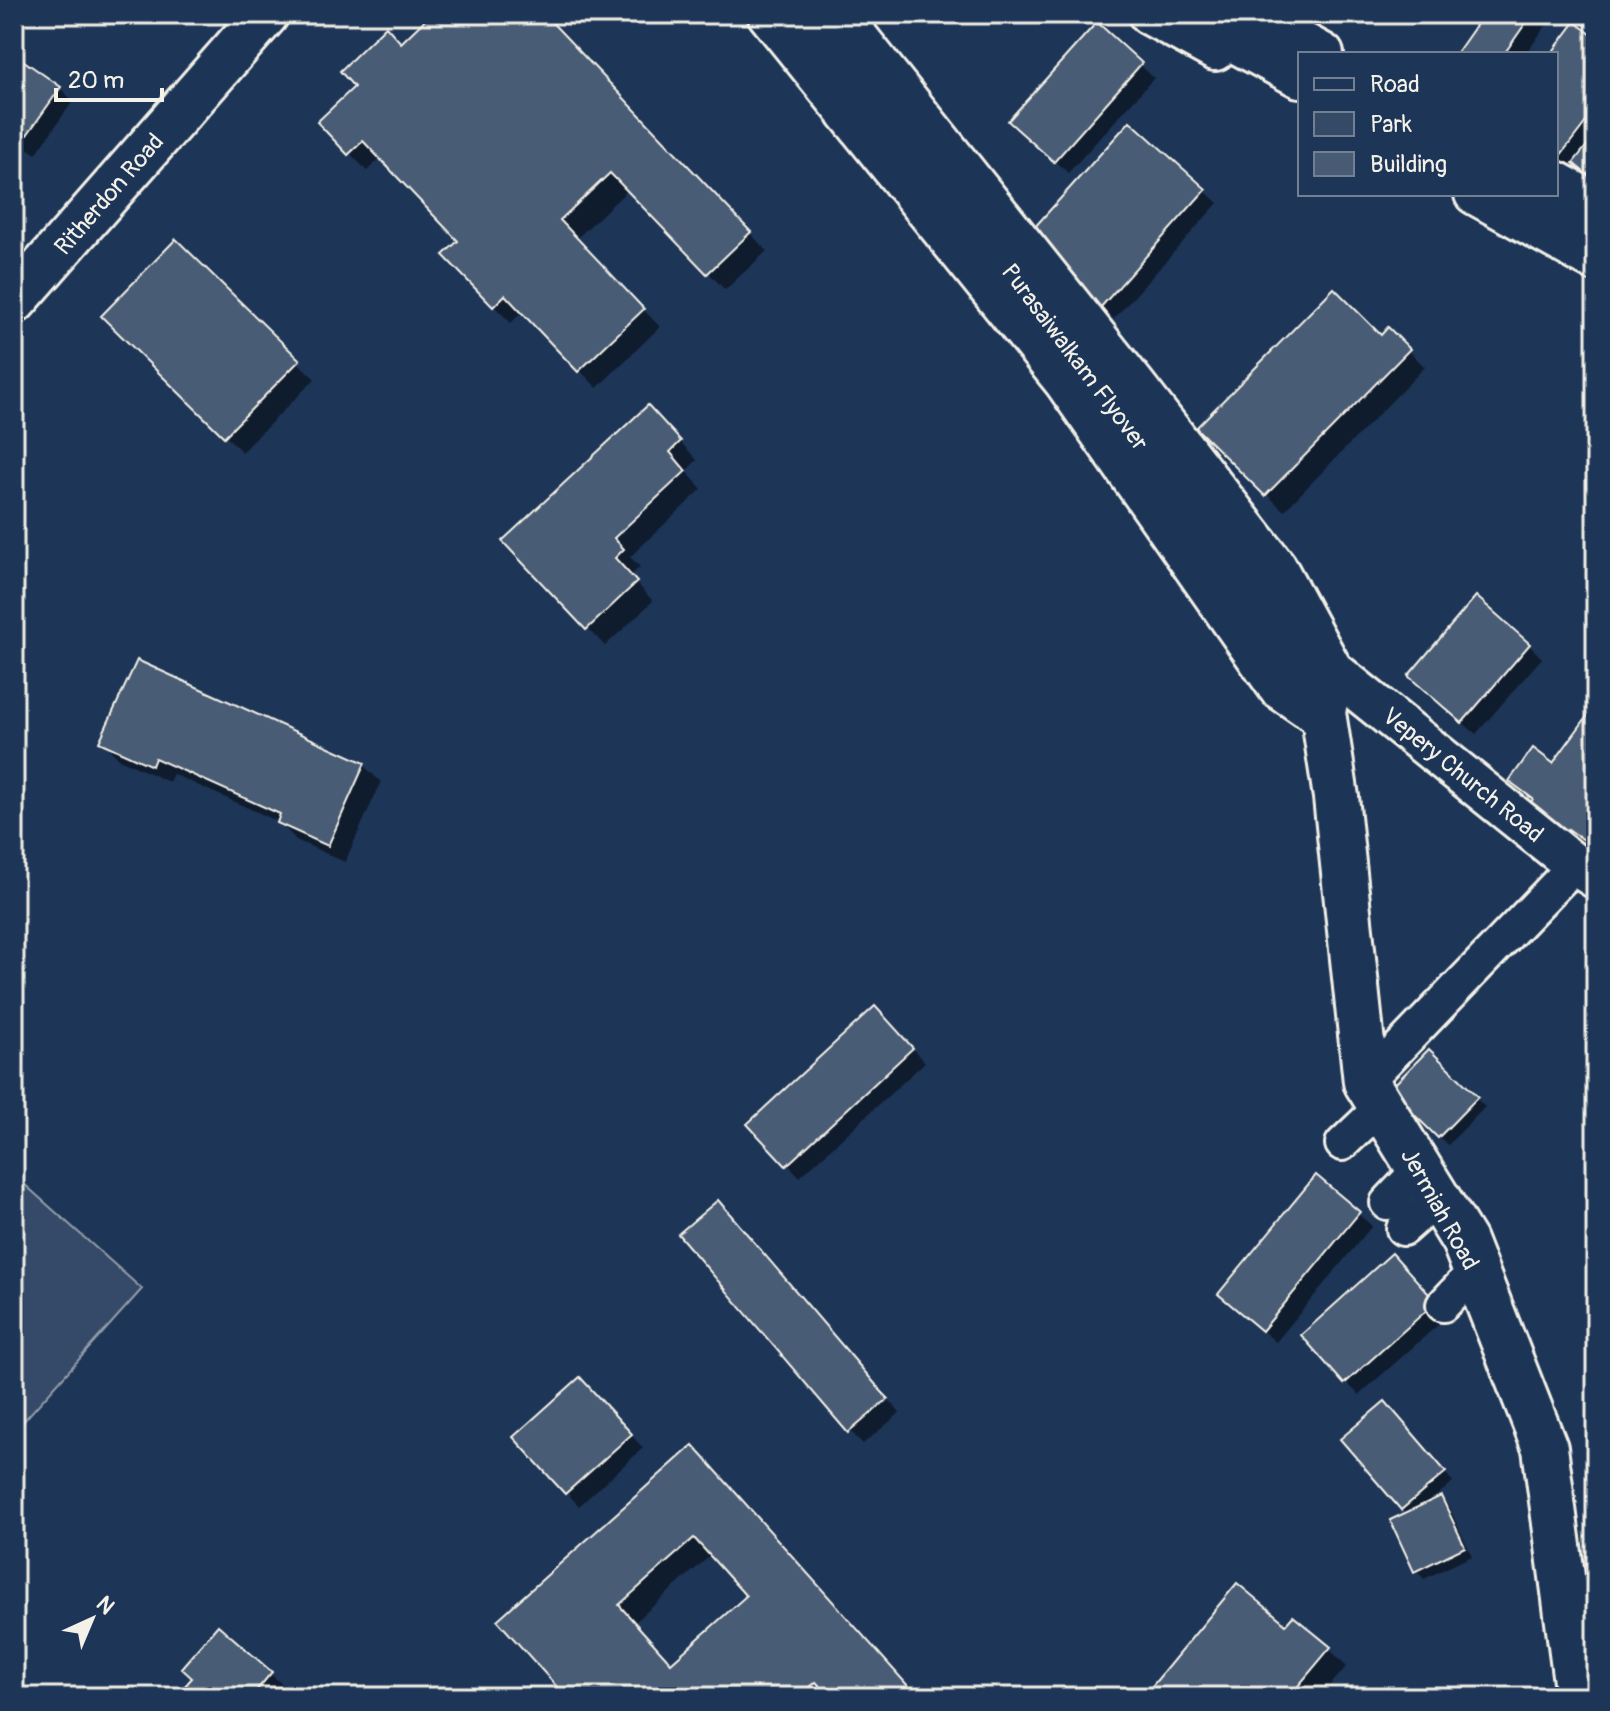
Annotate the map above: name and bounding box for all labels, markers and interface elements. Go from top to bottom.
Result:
scale bar [56,52,162,102]
legend [1298,52,1558,196]
text: 20 m [68,66,124,95]
text: Road [1370,70,1420,99]
text: Park [1370,110,1412,139]
street label: Ritherdon Road [49,128,170,261]
text: Building [1370,150,1447,179]
street label: Purasaiwalkam Flyover [995,258,1155,457]
street label: Vepery Church Road [1376,702,1549,849]
street label: Jermiah Road [1394,1143,1485,1275]
north arrow [52,1579,132,1659]
text: N [90,1590,120,1621]

